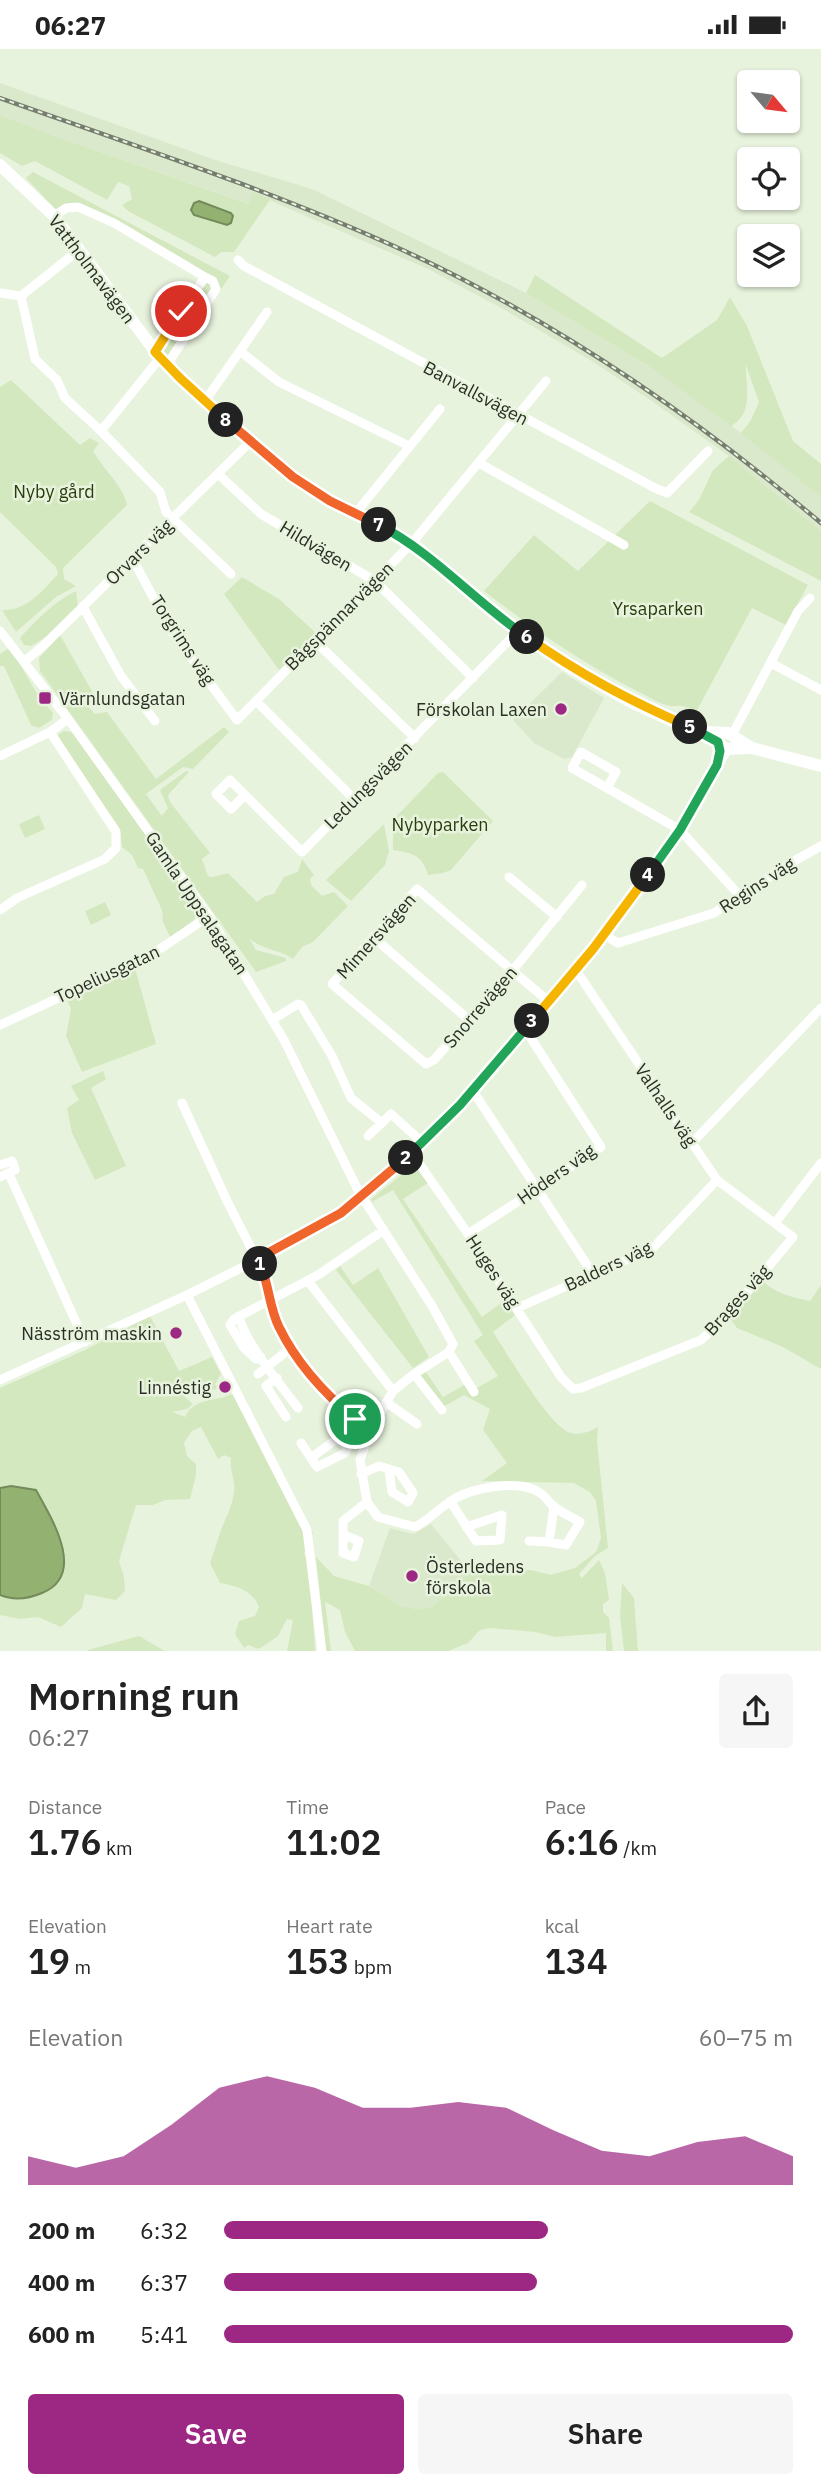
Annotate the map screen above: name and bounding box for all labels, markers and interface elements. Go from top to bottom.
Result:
text: 06:27 [35,8,106,42]
north arrow [737,70,800,133]
map controls [737,70,800,287]
button: locate [737,147,800,210]
street label: Vattholmavägen [43,210,141,328]
button: layers [737,224,800,287]
pin [151,281,211,341]
icon: check [162,292,200,330]
street label: Banvallsvägen [419,356,533,430]
pin: 8 [208,403,244,437]
text: 8 [220,407,231,431]
park label: Nyby gård [13,480,95,503]
pin: 7 [362,507,396,543]
text: 7 [373,512,384,536]
street label: Orvars väg [100,514,178,590]
street label: Hildvägen [276,515,356,577]
street label: Bågspännarvägen [280,557,398,675]
street label: Torgrims väg [145,591,221,690]
park label: Yrsaparken [613,597,703,620]
pin: 6 [510,619,544,655]
text: 6 [521,624,532,648]
place label: Värnlundsgatan [59,687,185,710]
marker: Värnlundsgatan [37,690,53,706]
place label: Förskolan Laxen [416,698,547,721]
marker: Förskolan Laxen [553,701,569,717]
pin: 5 [672,709,708,745]
text: 5 [684,714,695,738]
street label: Ledungsvägen [319,736,417,834]
park label: Nybyparken [392,813,488,836]
street label: Gamla Uppsalagatan [141,827,253,979]
street label: Regins väg [715,852,800,918]
pin: 4 [630,857,666,893]
text: 4 [642,862,653,886]
street label: Mimersvägen [331,888,421,984]
street label: Topeliusgatan [51,940,163,1008]
street label: Snorrevägen [438,961,522,1053]
pin: 3 [514,1003,550,1039]
text: 3 [526,1008,537,1032]
street label: Valhalls väg [630,1059,702,1151]
street label: Höders väg [512,1138,600,1209]
pin: 2 [388,1141,424,1175]
text: 2 [400,1145,411,1169]
street label: Huges väg [461,1230,526,1313]
street label: Balders väg [561,1236,656,1296]
pin: 1 [243,1247,278,1281]
text: 1 [254,1251,265,1275]
street label: Brages väg [699,1259,775,1340]
place label: Näsström maskin [21,1322,162,1345]
marker: Näsström maskin [168,1325,184,1341]
place label: Linnéstig [138,1376,211,1399]
marker: Linnéstig [217,1379,233,1395]
pin [325,1389,385,1449]
icon: arrive [336,1400,374,1438]
place label: Österledens förskola [426,1555,524,1599]
marker: Österledens förskola [404,1568,420,1584]
text: Morning run [28,1671,240,1720]
button: share [719,1674,793,1748]
text: 06:27 [28,1722,90,1752]
text: Distance [28,1795,102,1819]
text: Time [286,1795,329,1819]
text: Pace [545,1795,586,1819]
text: 1.76 [28,1819,101,1865]
text: 11:02 [286,1819,382,1865]
text: 6:16 [545,1819,619,1865]
text: km [101,1836,133,1860]
text: /km [619,1836,657,1860]
text: Elevation [28,1914,107,1938]
text: Heart rate [286,1914,373,1938]
text: kcal [545,1914,579,1938]
text: 19 [28,1938,70,1984]
text: 153 [286,1938,349,1984]
text: 134 [545,1938,608,1984]
text: m [70,1955,91,1979]
text: bpm [349,1955,392,1979]
text: Elevation [28,2022,123,2052]
text: 60–75 m [699,2022,793,2052]
text: 200 m [28,2215,95,2245]
text: 6:32 [140,2215,188,2245]
text: 400 m [28,2267,95,2297]
text: 6:37 [140,2267,188,2297]
text: 600 m [28,2319,95,2349]
text: 5:41 [140,2319,188,2349]
button: Save [28,2394,404,2474]
button: Share [418,2394,793,2474]

